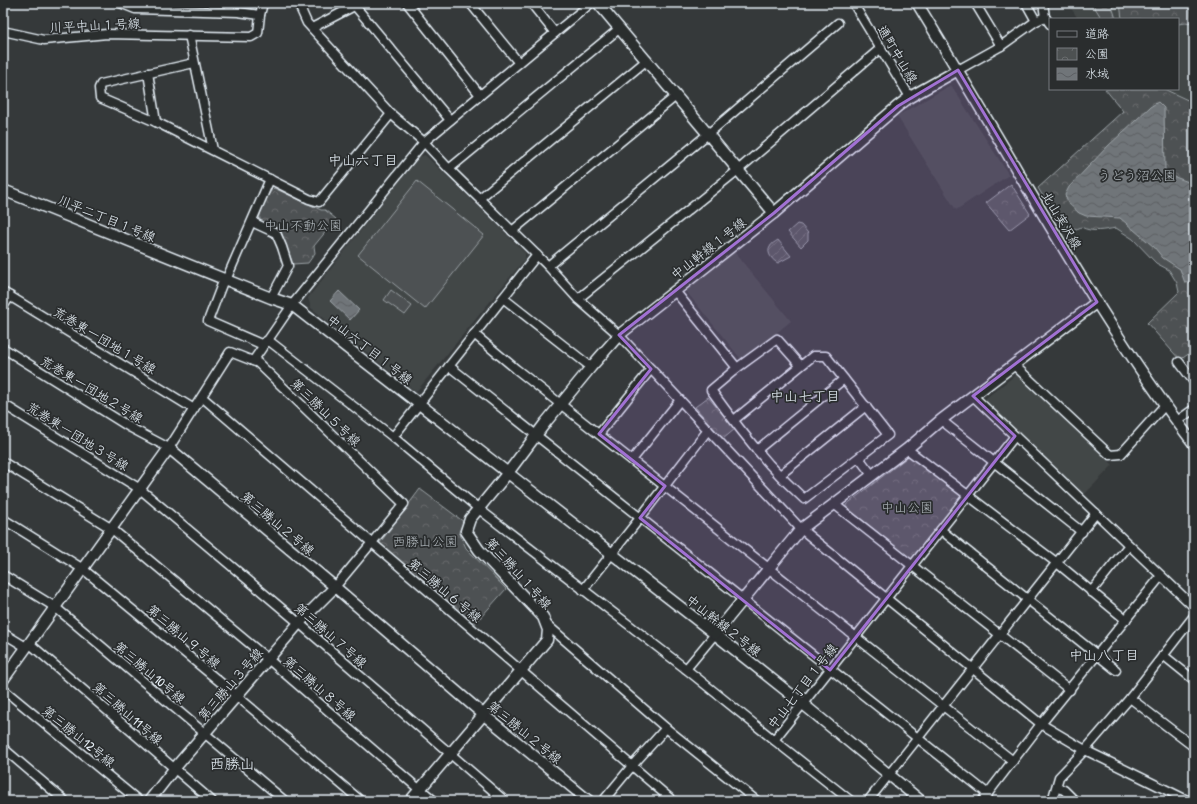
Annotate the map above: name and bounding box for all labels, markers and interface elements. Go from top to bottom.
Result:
street label: 川平中山１号線 [49,14,142,36]
legend [1049,18,1179,90]
street label: 通町中山線 [874,22,923,87]
text: 道路 [1085,25,1109,42]
text: 公園 [1085,45,1109,62]
text: 水域 [1085,65,1109,82]
district label: 中山六丁目 [328,150,398,169]
park label: うどう沼公園 [1098,166,1176,184]
street label: 北山実沢線 [1038,188,1087,253]
street label: 川平二丁目１号線 [55,190,160,246]
street label: 中山幹線１号線 [667,212,750,283]
park label: 中山不動公園 [264,216,342,234]
street label: 荒巻東一団地１号線 [50,302,161,378]
street label: 中山六丁目１号線 [323,310,417,389]
street label: 荒巻東一団地２号線 [37,351,148,427]
street label: 第三勝山５号線 [287,374,366,451]
district label: 中山七丁目 [770,386,840,405]
street label: 荒巻東一団地３号線 [24,397,133,475]
street label: 第三勝山２号線 [237,487,319,560]
park label: 中山公園 [881,498,933,516]
park label: 西勝山公園 [392,532,458,550]
street label: 第三勝山１号線 [482,533,557,614]
street label: 第三勝山６号線 [404,554,486,627]
street label: 中山幹線２号線 [683,590,766,661]
street label: 第三勝山７号線 [291,598,372,672]
street label: 第三勝山９号線 [143,600,225,673]
street label: 第三勝山10号線 [110,637,190,708]
street label: 中山七丁目１号線 [763,639,842,733]
street label: 第三勝山３号線 [193,643,267,724]
district label: 中山八丁目 [1069,645,1139,664]
street label: 第三勝山８号線 [280,651,361,725]
street label: 第三勝山11号線 [89,678,168,749]
street label: 第三勝山２号線 [484,696,567,768]
street label: 第三勝山12号線 [39,701,120,772]
district label: 西勝山 [209,753,255,774]

